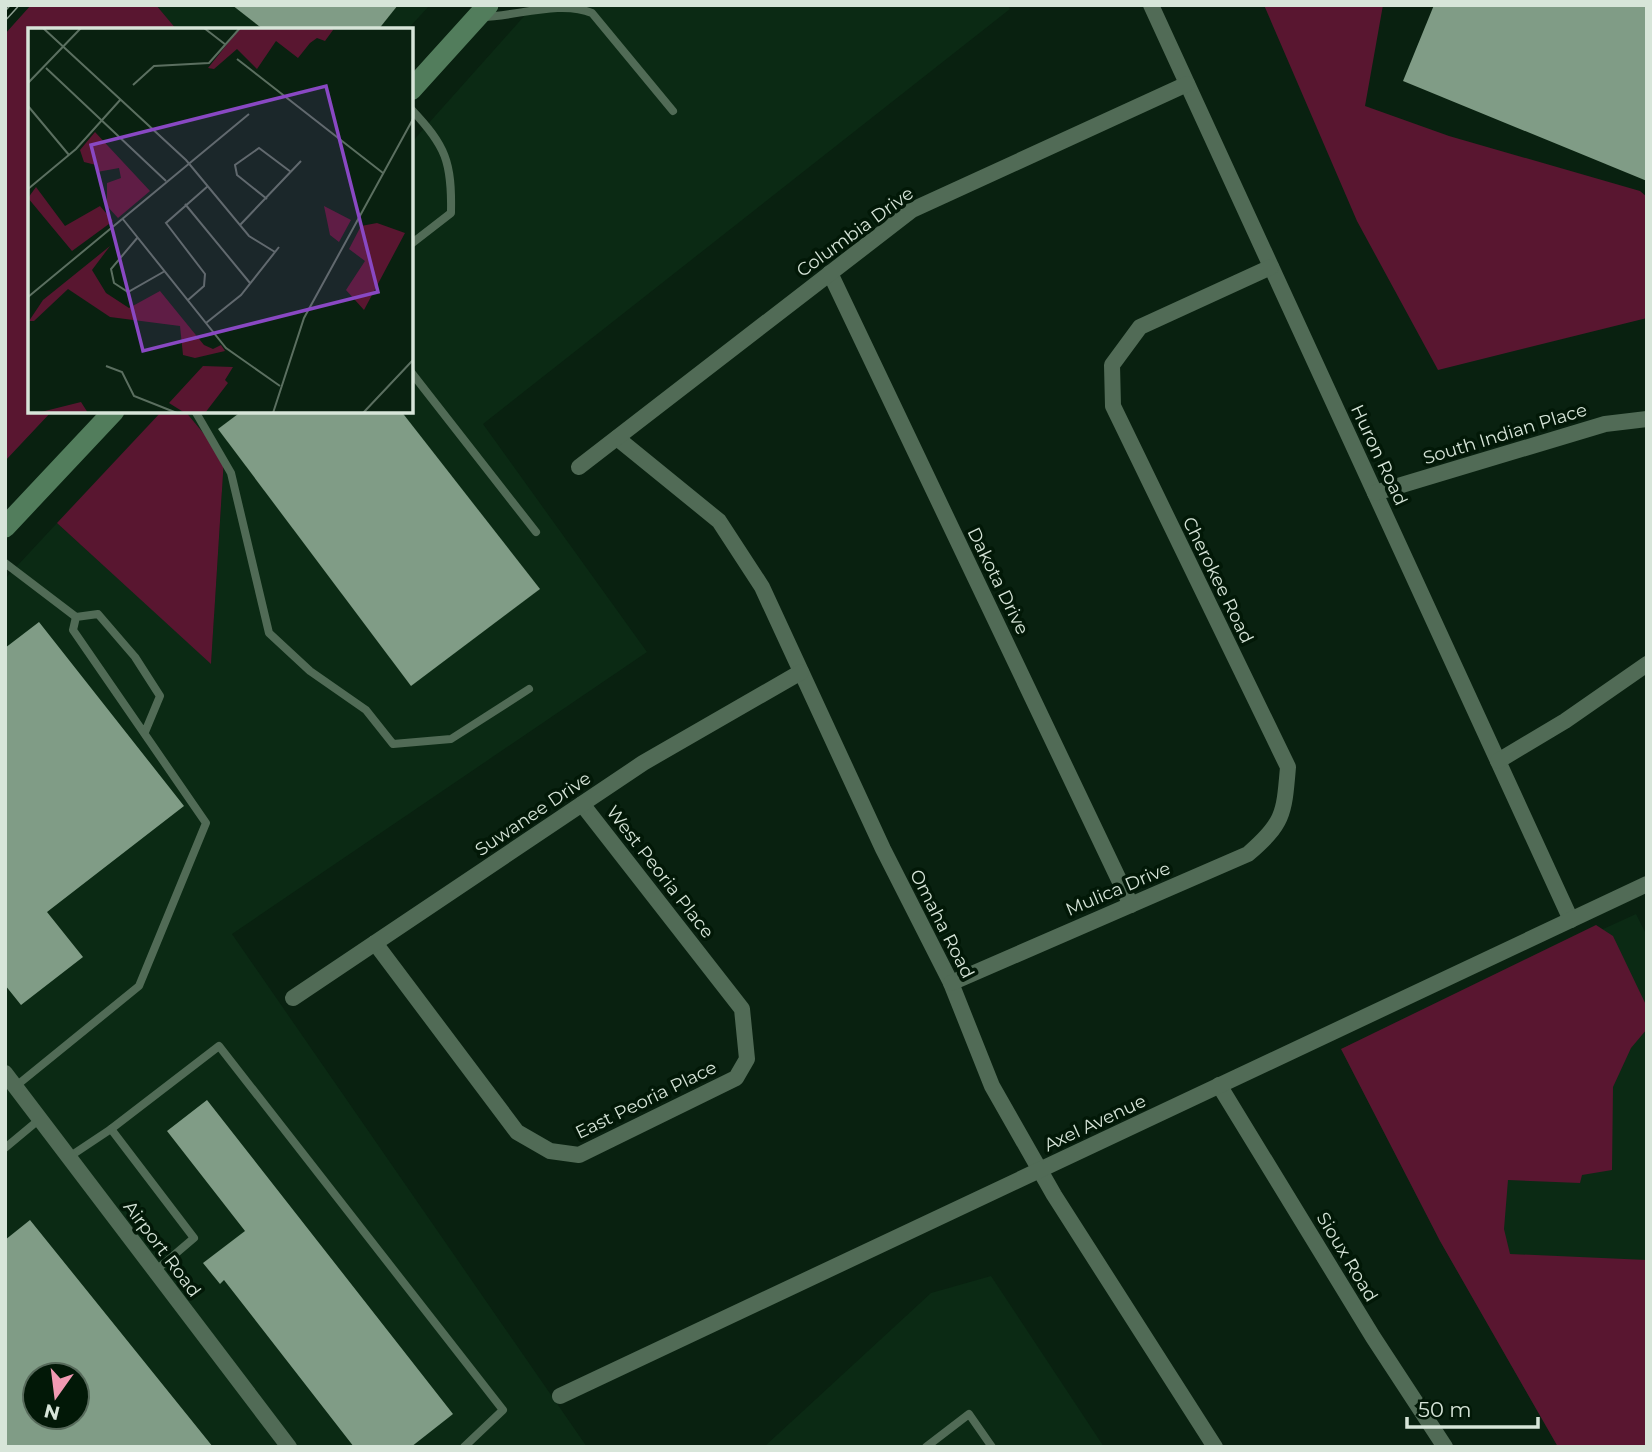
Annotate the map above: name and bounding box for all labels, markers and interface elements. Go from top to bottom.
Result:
inset map [28,28,413,413]
street label: Columbia Drive [792,182,918,282]
street label: South Indian Place [1420,399,1590,469]
street label: Huron Road [1346,401,1412,509]
street label: Cherokee Road [1178,513,1258,647]
street label: Dakota Drive [963,524,1033,638]
street label: Suwanee Drive [471,767,595,861]
street label: West Peoria Place [601,801,719,943]
street label: Mulica Drive [1062,857,1174,921]
street label: Omaha Road [905,866,979,982]
street label: East Peoria Place [572,1056,720,1144]
street label: Axel Avenue [1041,1090,1150,1156]
street label: Airport Road [119,1196,205,1302]
street label: Sioux Road [1312,1208,1382,1306]
north arrow [21,1361,91,1431]
scale bar [1407,1386,1538,1430]
text: 50 m [1418,1397,1472,1422]
text: N [42,1399,62,1425]

